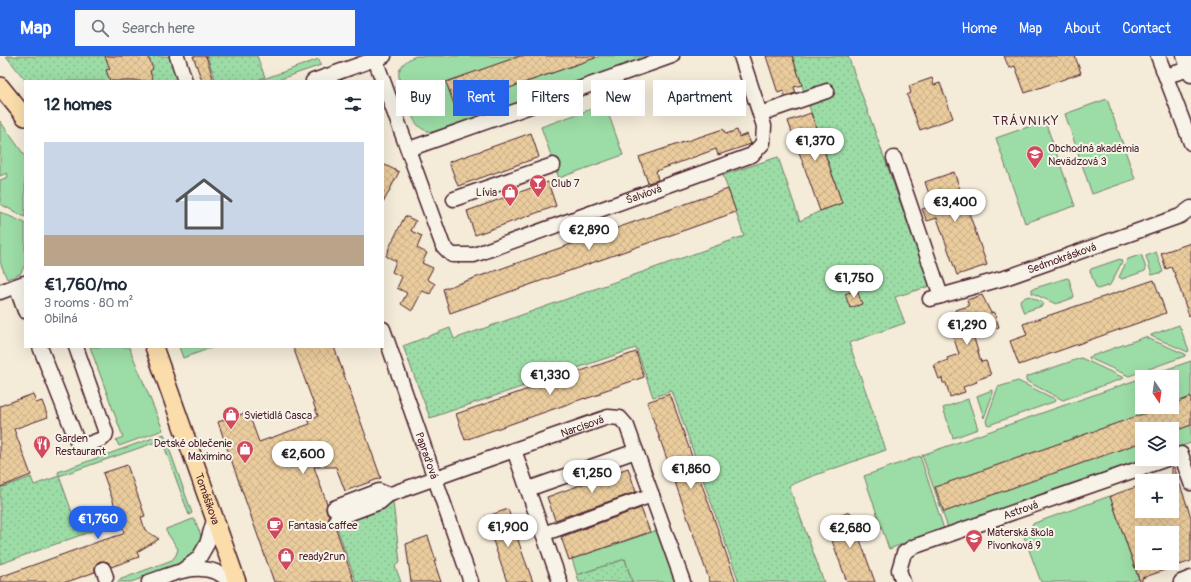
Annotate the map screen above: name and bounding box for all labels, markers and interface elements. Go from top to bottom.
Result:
search box [75,10,355,46]
text: Map [20,16,51,40]
icon: search [89,17,111,39]
text: Search here [121,19,195,38]
text: Home [962,20,997,37]
text: Map [1019,20,1042,37]
text: About [1064,20,1100,37]
text: Contact [1122,20,1171,37]
chip: Buy [396,80,445,116]
chip: Rent [453,80,509,116]
chip: Filters [517,80,583,116]
chip: New [591,80,645,116]
chip: Apartment [653,80,746,116]
icon: filters [342,93,364,115]
text: 12 homes [44,94,112,115]
district label: TRÁVNIKY [992,113,1060,129]
pin: €1,370 [782,128,848,162]
text: €1,370 [795,133,835,149]
place label: Obchodná akadémia Nevädzová 3 [1048,142,1139,168]
school or university icon: Obchodná akadémia Nevädzová 3 [1025,144,1045,169]
icon: home [168,168,240,240]
bar icon: Club 7 [528,173,548,198]
place label: Club 7 [551,177,580,190]
shop icon: Lívia [500,182,520,207]
street label: Šalviová [624,182,664,207]
place label: Lívia [476,186,497,199]
pin: €3,400 [922,189,988,223]
text: €3,400 [933,194,977,210]
pin: €2,890 [556,217,622,251]
text: €2,890 [568,222,610,238]
street label: Sedmokrásková [1026,240,1098,277]
pin: €1,750 [821,265,887,299]
text: €1,750 [834,270,874,286]
text: €1,760/mo [44,274,127,295]
text: 3 rooms · 80 m² [44,295,133,311]
text: Obilná [44,311,77,327]
pin: €1,290 [934,312,1000,346]
text: €1,290 [947,317,987,333]
pin: €1,330 [517,362,583,396]
text: €1,330 [530,367,570,383]
north arrow [1135,370,1179,414]
map controls [1135,370,1179,570]
shop icon: Svietidlá Casca [221,405,241,430]
place label: Svietidlá Casca [244,409,312,422]
street label: Narcisová [559,413,606,440]
button: layers [1135,422,1179,466]
street label: Papraďová [412,431,441,481]
place label: Garden Restaurant [55,432,106,458]
restaurant icon: Garden Restaurant [32,434,52,459]
place label: Detské oblečenie Maximino [154,437,233,463]
shop icon: Detské oblečenie Maximino [235,439,255,464]
pin: €2,600 [270,441,336,475]
text: €2,600 [281,446,325,462]
pin: €1,860 [658,456,724,490]
pin: €1,250 [559,460,625,494]
text: €1,860 [671,461,711,477]
text: €1,250 [572,465,612,481]
street label: Tomášikova [192,472,222,526]
button: + [1135,474,1179,518]
street label: Astrová [1001,498,1040,522]
pin: €1,760 [65,506,131,540]
text: €1,760 [78,511,118,527]
pin: €1,900 [475,514,541,548]
cafe icon: Fantasia caffee [265,515,285,540]
pin: €2,680 [817,515,883,549]
place label: Fantasia caffee [288,519,358,532]
text: €1,900 [487,519,529,535]
text: €2,680 [829,520,871,536]
place label: Materská škola Pivonková 9 [987,526,1054,552]
button: − [1135,526,1179,570]
school or university icon: Materská škola Pivonková 9 [964,528,984,553]
shop icon: ready2run [276,546,296,571]
place label: ready2run [299,550,345,563]

